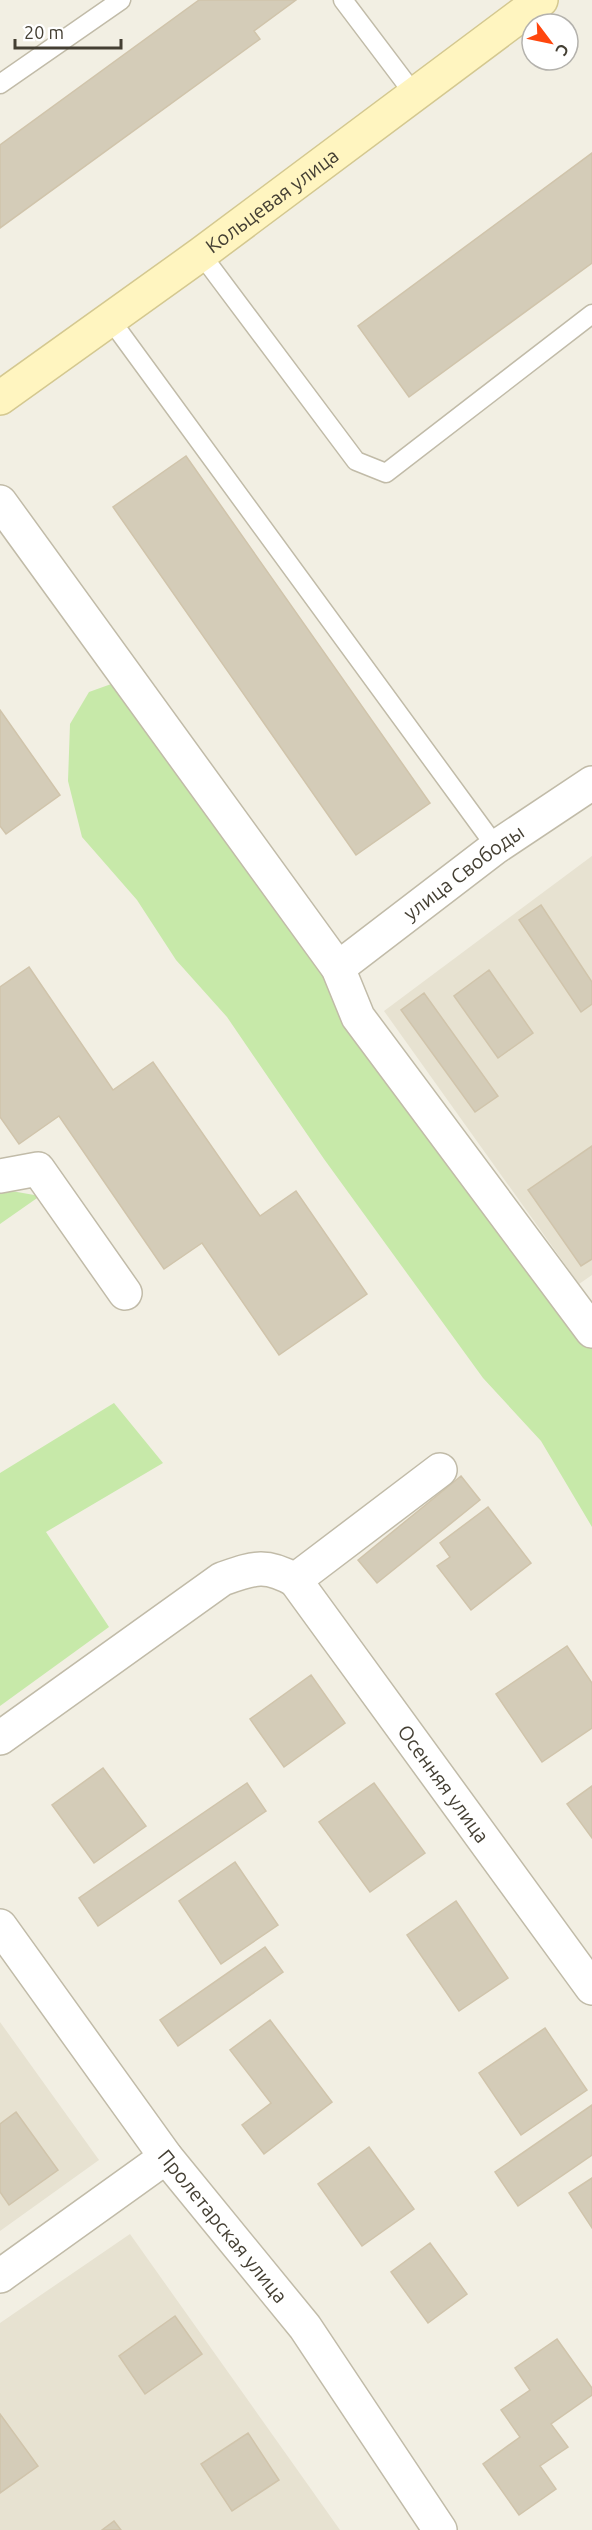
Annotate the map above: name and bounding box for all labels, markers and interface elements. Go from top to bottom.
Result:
scale bar [15,12,122,50]
north arrow [520,12,580,72]
text: 20 m [24,22,64,42]
text: С [552,41,573,59]
street label: Кольцевая улица [201,143,343,258]
street label: улица Свободы [399,820,528,925]
street label: Осенняя улица [393,1720,494,1847]
street label: Пролетарская улица [154,2145,292,2307]

